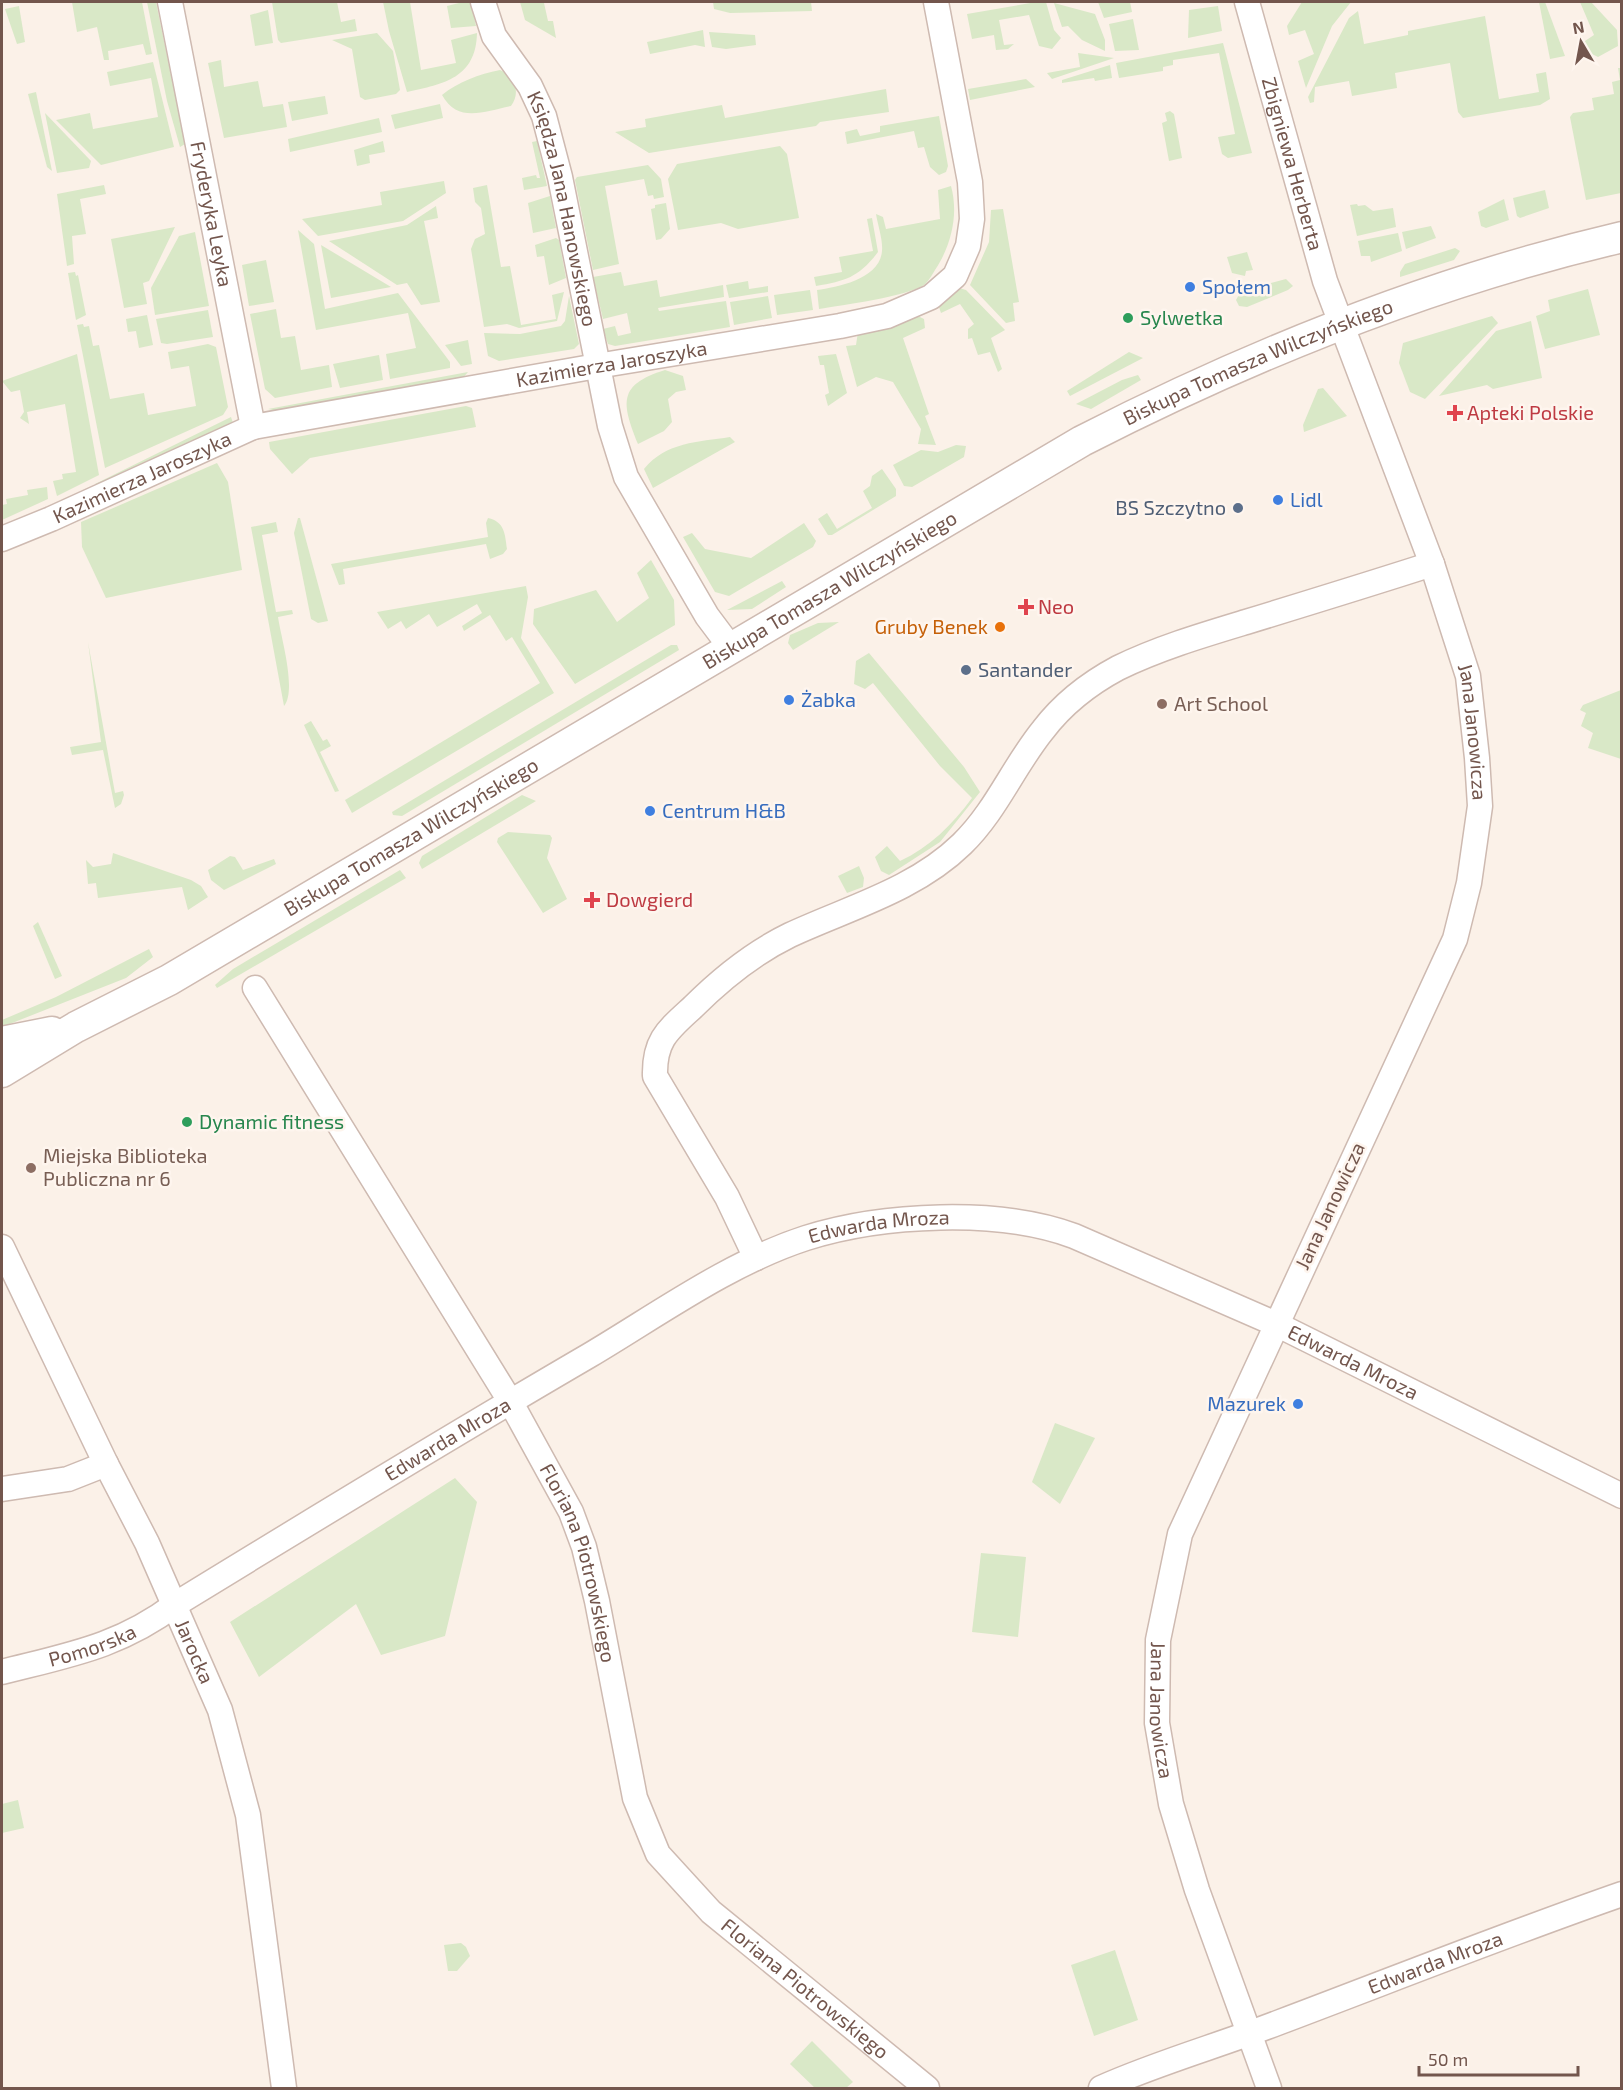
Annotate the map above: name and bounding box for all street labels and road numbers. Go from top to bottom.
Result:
street label: Zbigniewa Herberta [1258,74,1329,253]
street label: Księdza Jana Hanowskiego [523,87,603,328]
street label: Fryderyka Leyka [186,139,238,289]
street label: Biskupa Tomasza Wilczyńskiego [1119,293,1396,430]
street label: Kazimierza Jaroszyka [514,335,709,391]
street label: Kazimierza Jaroszyka [49,426,235,528]
street label: Biskupa Tomasza Wilczyńskiego [698,505,961,673]
street label: Jana Janowicza [1454,660,1493,801]
street label: Biskupa Tomasza Wilczyńskiego [279,752,542,921]
street label: Jana Janowicza [1289,1138,1369,1273]
street label: Edwarda Mroza [805,1204,950,1248]
street label: Edwarda Mroza [1284,1319,1423,1404]
street label: Edwarda Mroza [380,1392,514,1485]
street label: Floriana Piotrowskiego [536,1459,622,1665]
street label: Jarocka [171,1615,220,1687]
street label: Pomorska [46,1618,140,1671]
street label: Jana Janowicza [1146,1641,1179,1780]
street label: Floriana Piotrowskiego [717,1913,894,2063]
street label: Edwarda Mroza [1364,1925,1506,1998]

